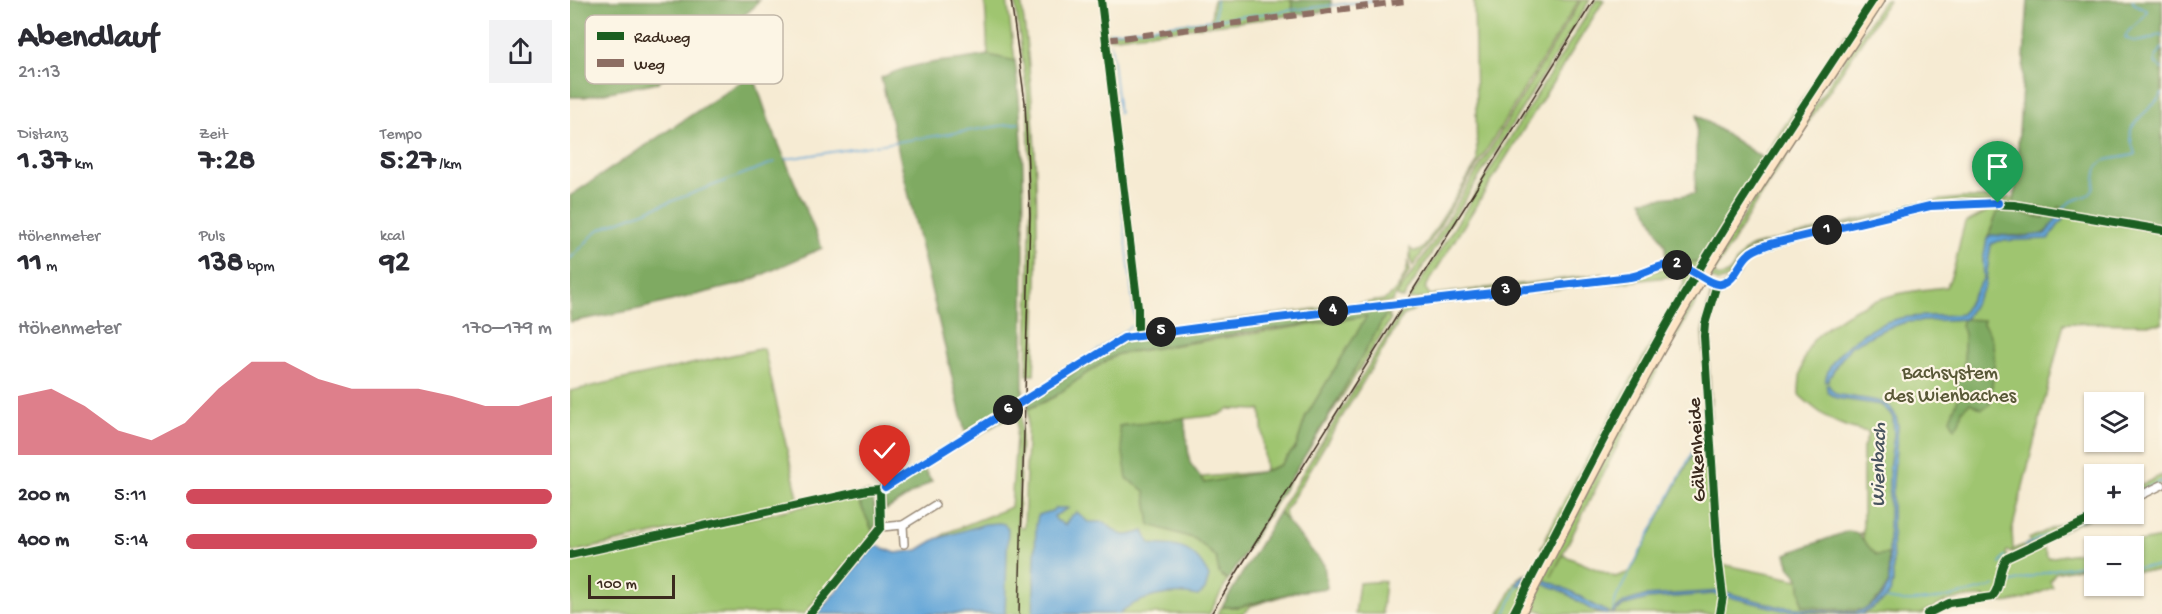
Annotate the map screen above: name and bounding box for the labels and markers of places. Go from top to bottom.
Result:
pin [1972,141,2023,203]
pin: 1 [1812,215,1842,245]
pin: 2 [1662,250,1692,280]
pin: 3 [1491,276,1521,306]
pin: 4 [1318,296,1348,326]
pin: 5 [1146,317,1176,347]
pin: 6 [993,395,1023,425]
pin [859,425,910,487]

